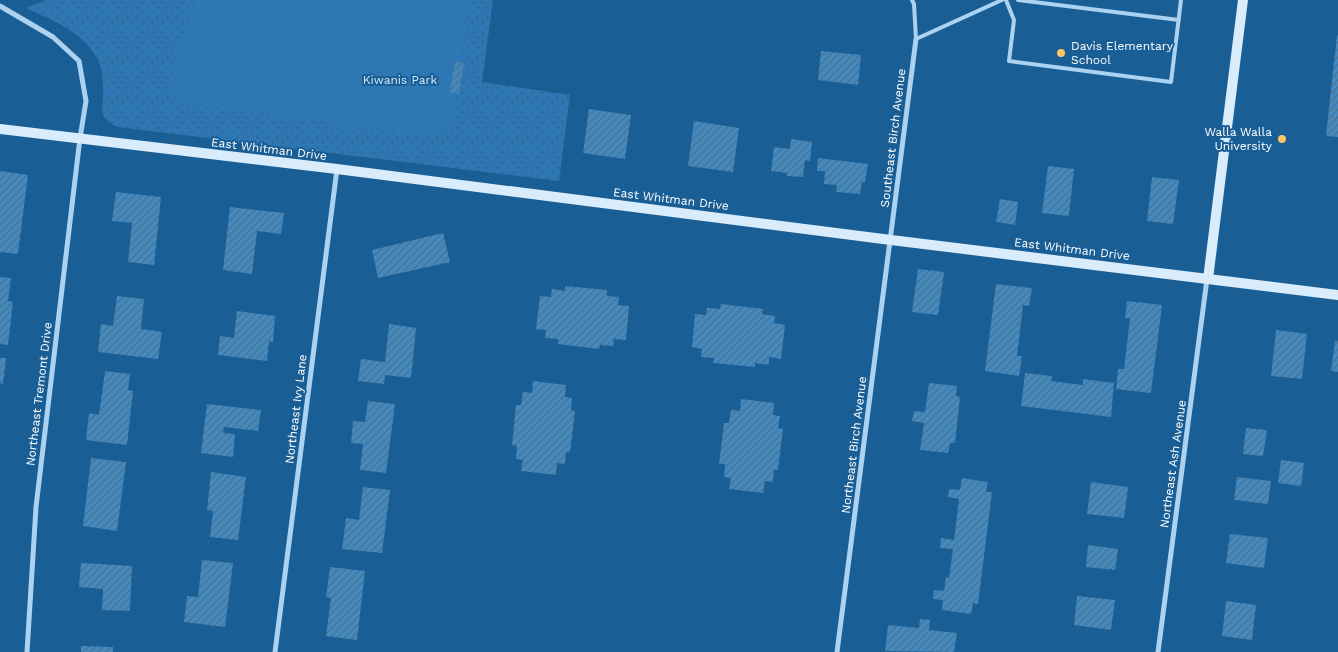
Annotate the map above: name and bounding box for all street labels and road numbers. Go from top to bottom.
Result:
street label: Southeast Birch Avenue [878,68,908,208]
street label: East Whitman Drive [210,135,328,163]
street label: East Whitman Drive [612,185,730,213]
street label: East Whitman Drive [1013,235,1131,263]
street label: Northeast Tremont Drive [23,321,55,467]
street label: Northeast Ivy Lane [282,353,310,465]
street label: Northeast Birch Avenue [839,376,869,514]
street label: Northeast Ash Avenue [1157,399,1189,529]

